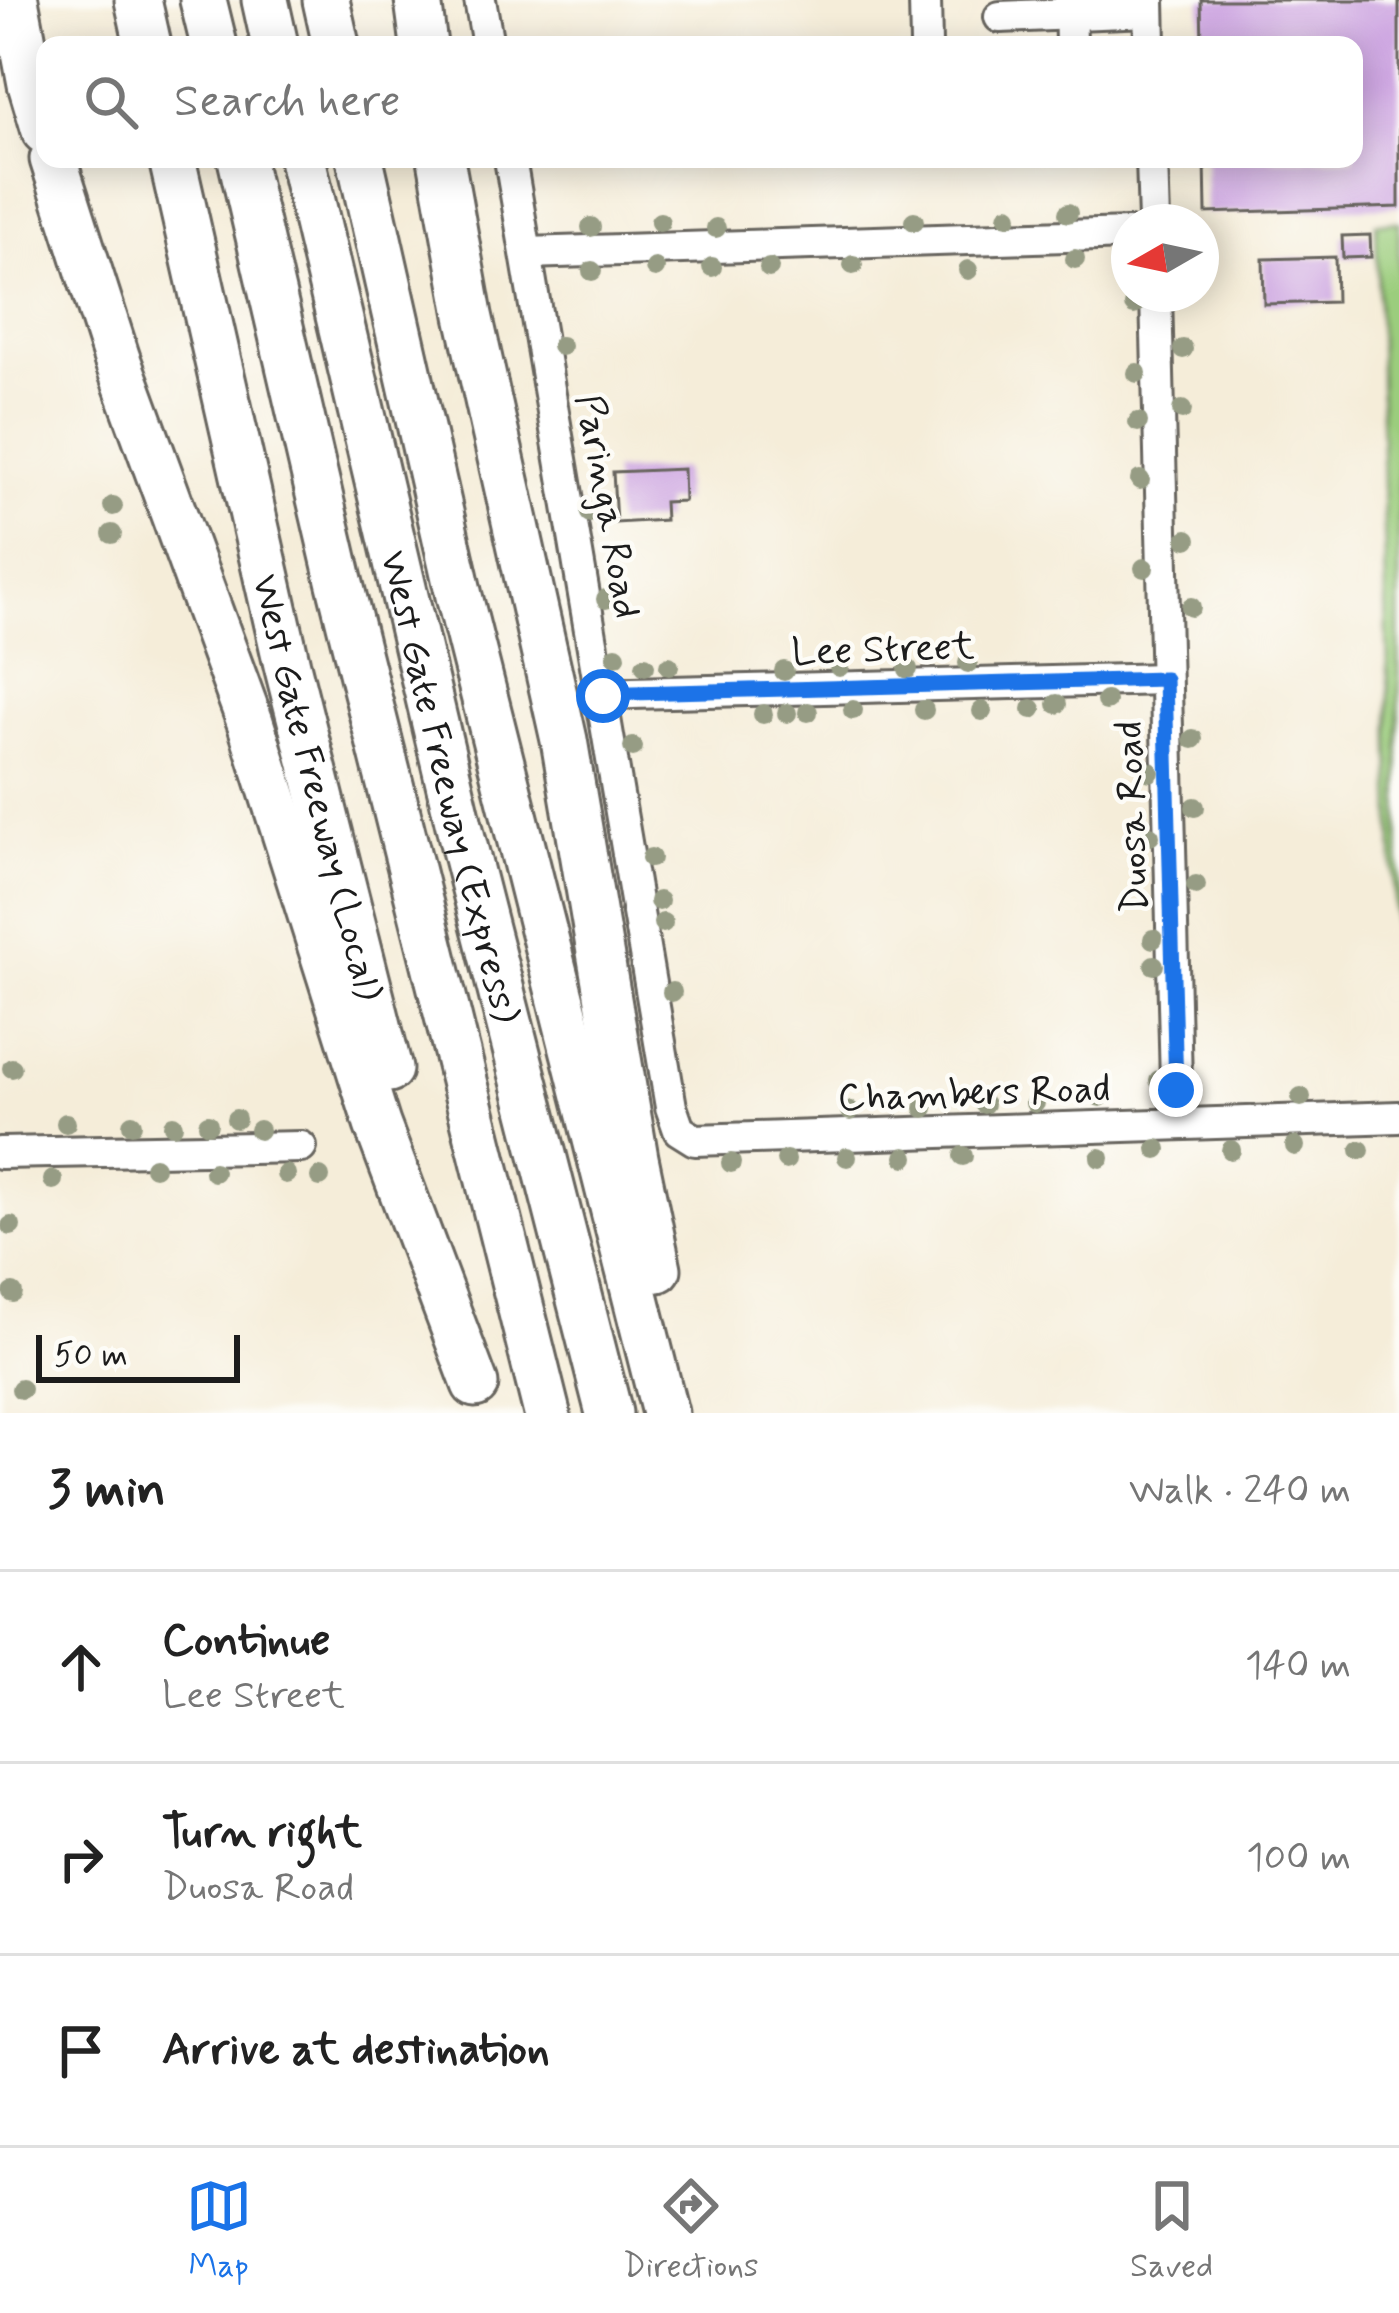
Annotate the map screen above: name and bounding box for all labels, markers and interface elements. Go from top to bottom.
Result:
search box [36,36,1363,168]
icon: search [78,69,144,135]
text: Search here [174,73,401,132]
north arrow [1111,204,1219,312]
street label: Paringa Road [562,391,651,623]
street label: West Gate Freeway (Express) [366,546,530,1029]
street label: West Gate Freeway (Local) [238,570,393,1006]
street label: Lee Street [791,622,976,679]
route start [576,669,630,723]
street label: Duosa Road [1105,720,1162,914]
route end [1149,1063,1203,1117]
street label: Chambers Road [837,1064,1111,1125]
scale bar [36,1329,240,1382]
text: 50 m [54,1334,128,1378]
text: 3 min [48,1458,166,1524]
text: Walk · 240 m [1129,1466,1351,1517]
text: Continue [162,1612,330,1671]
icon: ahead [48,1634,114,1700]
text: 140 m [1245,1641,1351,1692]
text: Lee Street [162,1671,345,1722]
text: Turn right [162,1804,362,1863]
icon: right [48,1826,114,1892]
text: 100 m [1246,1833,1351,1884]
text: Duosa Road [162,1863,354,1914]
icon: arrive [48,2018,114,2084]
text: Arrive at destination [162,2021,550,2080]
tab: Map [186,2173,252,2289]
tab: Directions [623,2173,759,2289]
tab: Saved [1130,2173,1213,2289]

